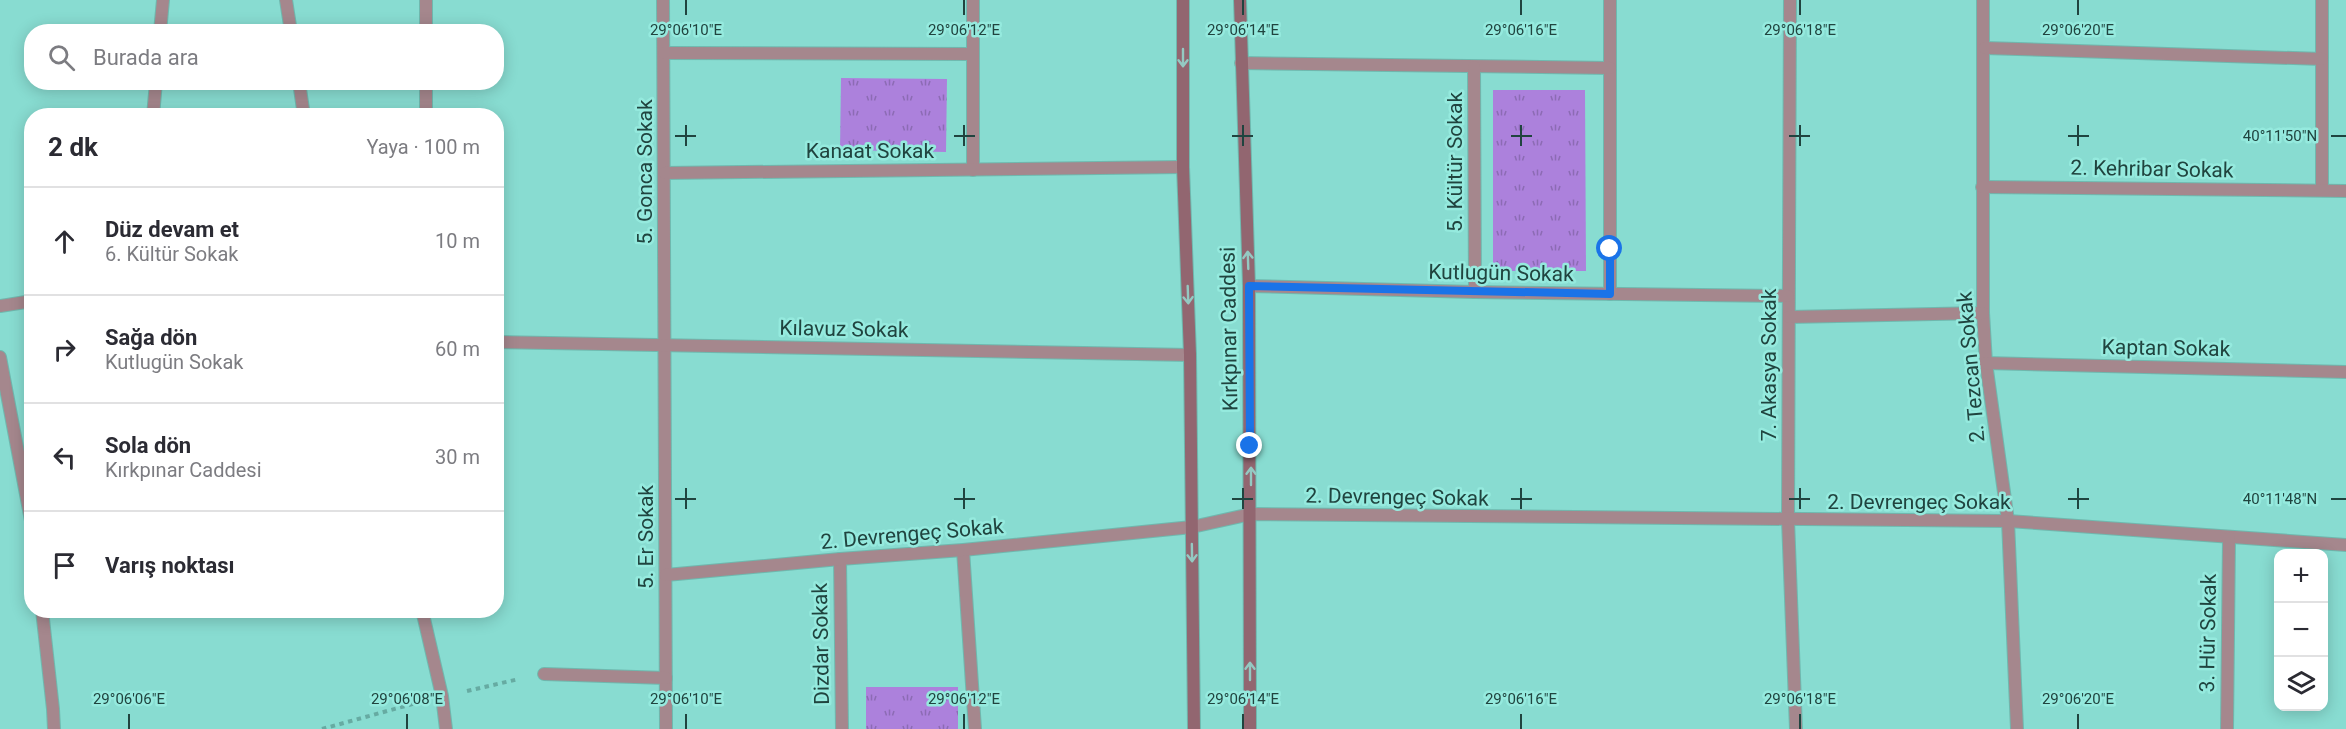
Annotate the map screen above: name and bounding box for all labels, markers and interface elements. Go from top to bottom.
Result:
text: 29°06'10"E [650,21,723,39]
text: 29°06'12"E [928,21,1001,39]
text: 29°06'14"E [1207,21,1280,39]
text: 29°06'16"E [1485,21,1558,39]
text: 29°06'18"E [1764,21,1837,39]
text: 29°06'20"E [2042,21,2115,39]
search box [24,24,504,90]
icon: search [45,41,78,74]
text: Burada ara [93,45,199,70]
one-way arrow [1177,48,1189,68]
street label: 5. Kültür Sokak [1443,92,1467,232]
street label: 5. Gonca Sokak [633,99,657,245]
text: 40°11'50"N [2243,127,2317,145]
text: 2 dk [48,132,98,162]
text: Yaya · 100 m [366,135,480,159]
street label: Kanaat Sokak [806,139,934,163]
street label: 2. Kehribar Sokak [2070,156,2234,182]
text: Düz devam et [105,217,239,242]
icon: ahead [48,225,81,258]
text: 10 m [435,229,480,253]
route start [1596,235,1622,261]
text: 6. Kültür Sokak [105,242,238,266]
street label: Kırkpınar Caddesi [1216,247,1242,411]
one-way arrow [1243,250,1254,270]
street label: Kutlugün Sokak [1428,260,1574,286]
one-way arrow [1182,285,1194,305]
street label: 7. Akasya Sokak [1757,288,1781,441]
street label: 2. Tezcan Sokak [1952,290,1990,443]
street label: Kılavuz Sokak [779,316,909,342]
text: Sağa dön [105,325,197,350]
icon: right [48,333,81,366]
street label: Kaptan Sokak [2101,335,2231,361]
text: 60 m [435,337,480,361]
text: Kutlugün Sokak [105,350,243,374]
route end [1236,432,1262,458]
text: Sola dön [105,433,191,458]
icon: left [48,441,81,474]
text: 30 m [435,445,480,469]
text: Kırkpınar Caddesi [105,458,262,482]
one-way arrow [1245,466,1256,486]
street label: 2. Devrengeç Sokak [1305,483,1489,511]
street label: 5. Er Sokak [634,485,658,589]
street label: 2. Devrengeç Sokak [1827,490,2011,514]
text: 40°11'48"N [2243,490,2317,508]
street label: 2. Devrengeç Sokak [820,514,1005,554]
one-way arrow [1186,543,1198,563]
icon: arrive [48,549,81,582]
map controls [2274,549,2328,711]
button: + [2274,549,2328,603]
text: Varış noktası [105,553,235,578]
street label: 3. Hür Sokak [2195,573,2221,692]
street label: Dizdar Sokak [808,583,834,705]
button: − [2274,603,2328,657]
button: layers [2274,657,2328,711]
one-way arrow [1244,661,1256,681]
text: 29°06'06"E [93,690,166,708]
text: 29°06'08"E [371,690,444,708]
text: 29°06'10"E [650,690,723,708]
text: 29°06'12"E [928,690,1001,708]
text: 29°06'14"E [1207,690,1280,708]
text: 29°06'16"E [1485,690,1558,708]
text: 29°06'18"E [1764,690,1837,708]
text: 29°06'20"E [2042,690,2115,708]

